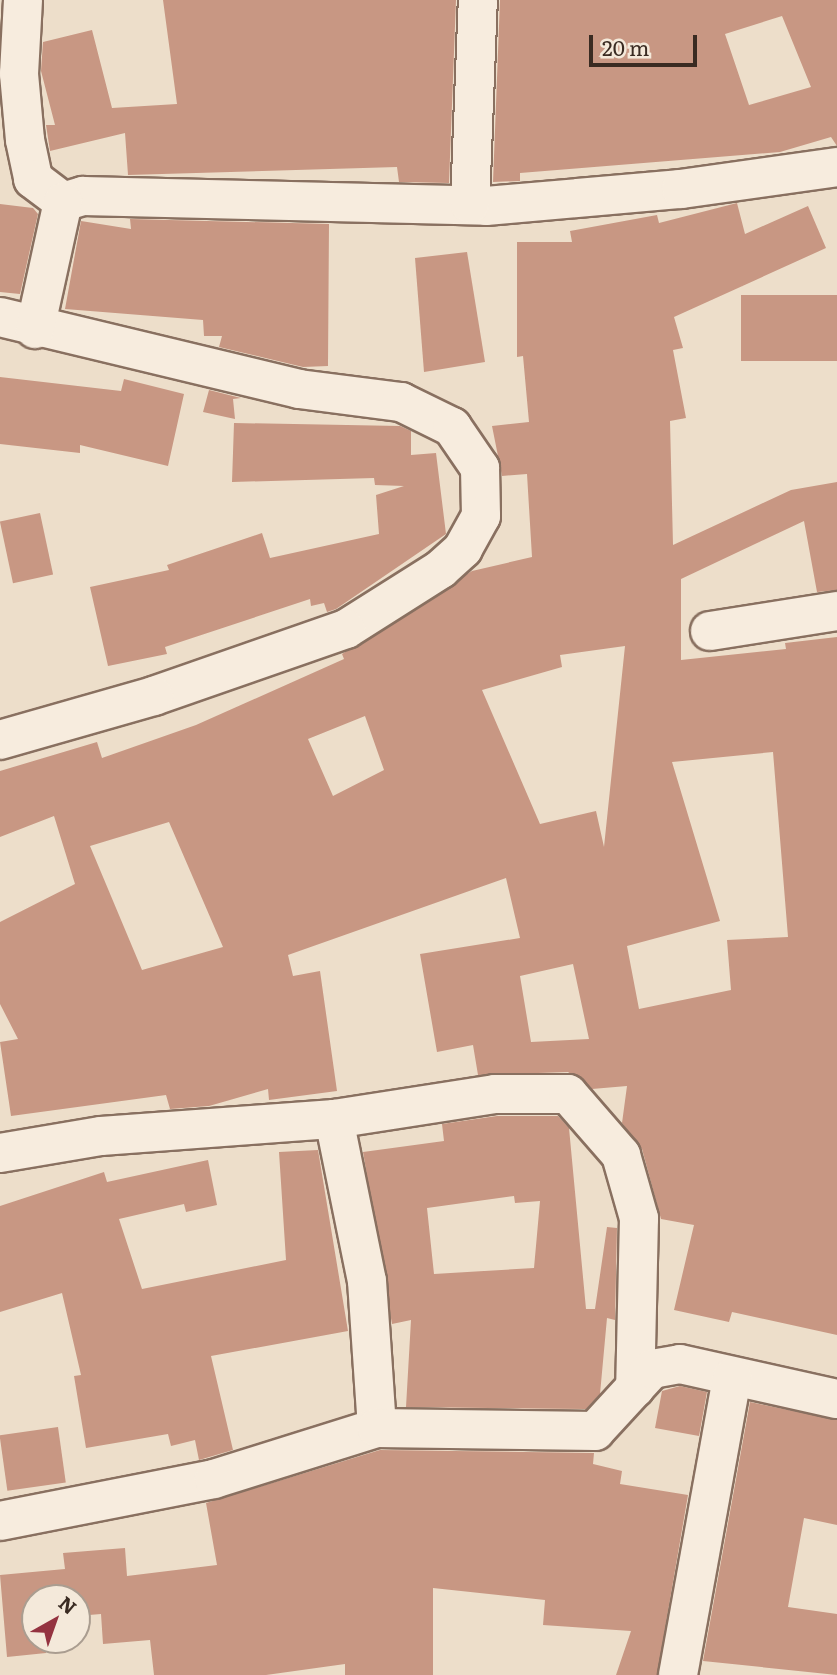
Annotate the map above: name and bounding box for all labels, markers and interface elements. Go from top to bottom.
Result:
scale bar [592,21,700,65]
text: 20 m [602,31,649,62]
north arrow [21,1584,91,1654]
text: N [53,1589,83,1620]

